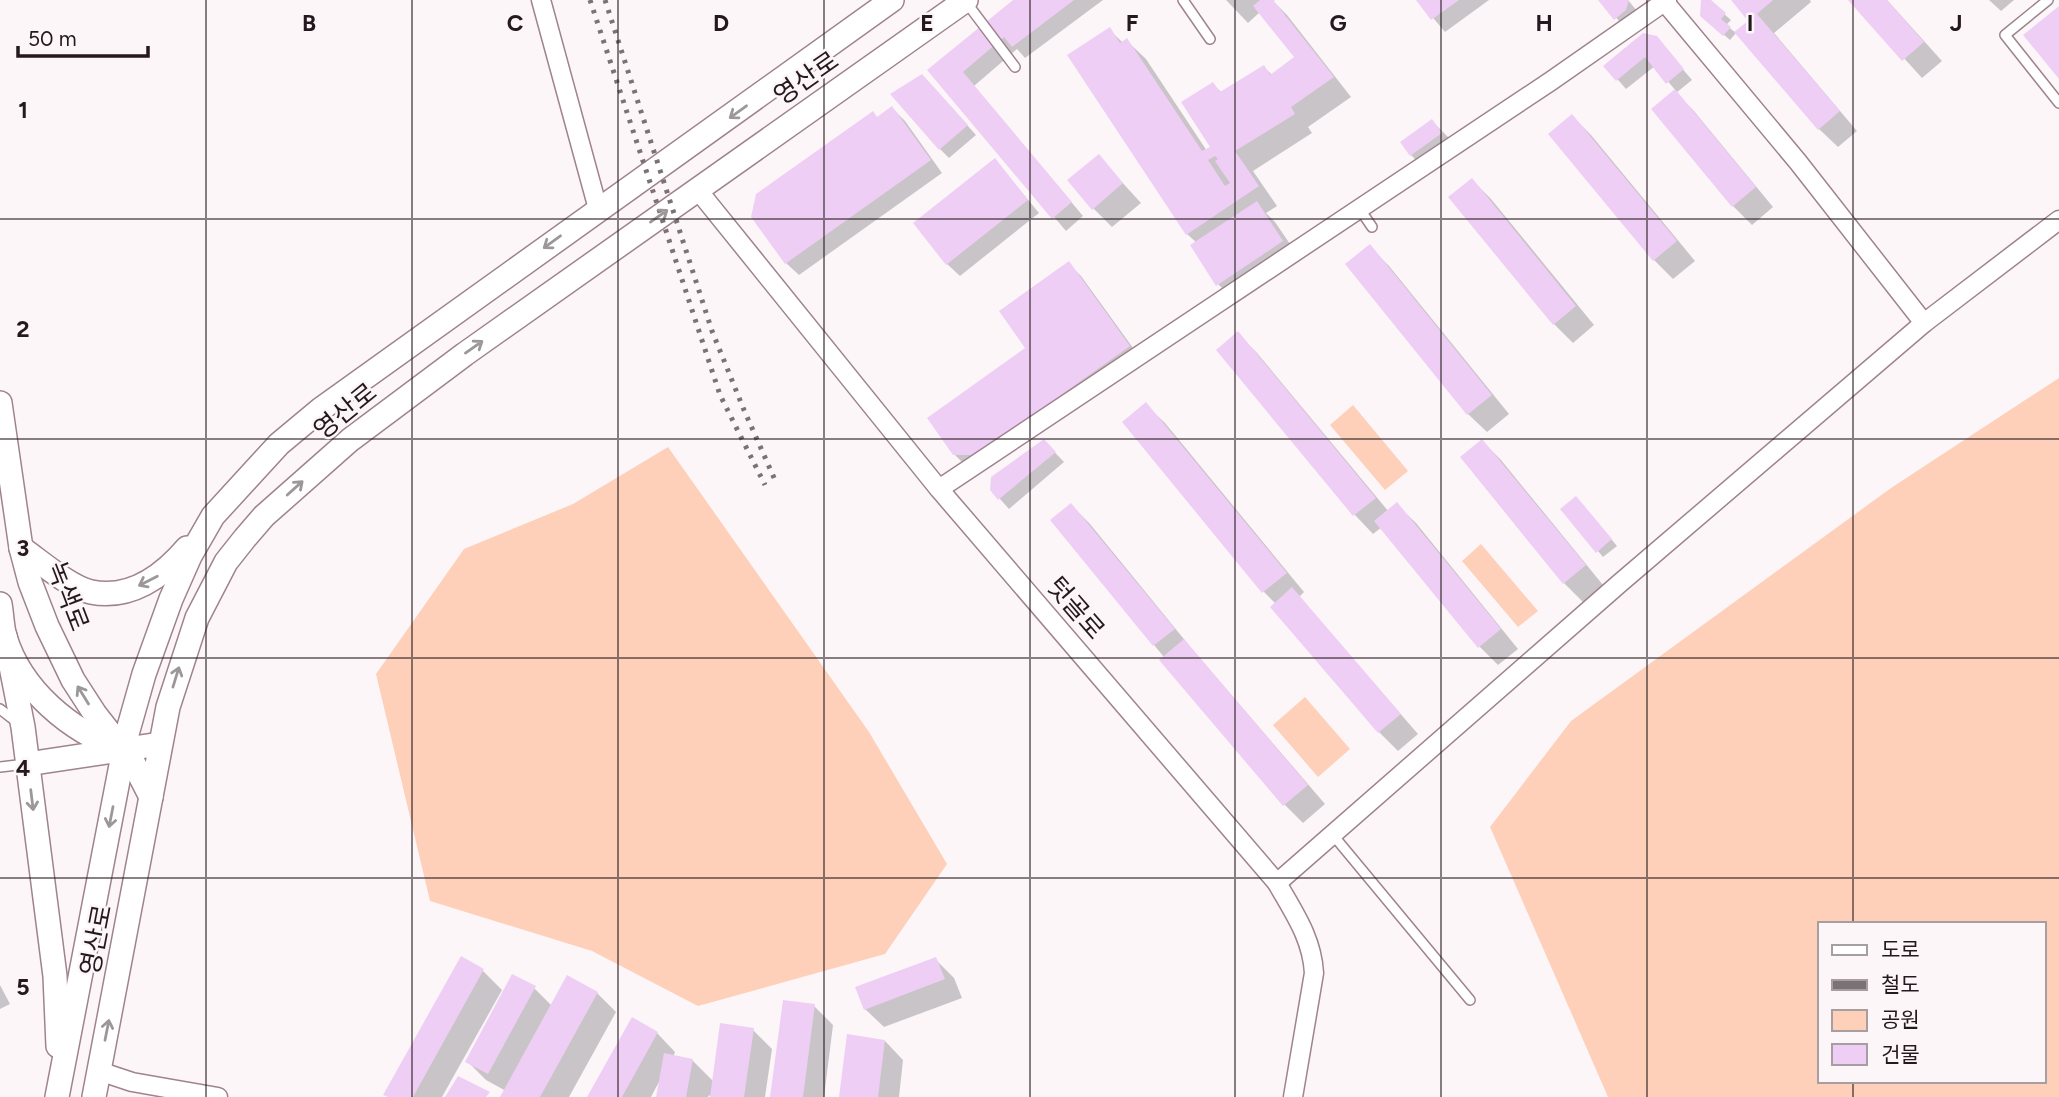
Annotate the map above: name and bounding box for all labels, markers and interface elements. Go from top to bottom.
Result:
text: B [302,9,316,37]
text: C [507,9,524,37]
text: D [713,9,729,37]
text: E [920,9,934,37]
text: F [1126,9,1139,37]
text: G [1329,9,1347,37]
text: H [1535,9,1553,37]
text: I [1747,9,1753,37]
text: J [1950,9,1962,37]
scale bar [18,14,147,58]
text: 50 m [28,26,77,51]
street label: 영산로 [767,44,845,112]
text: 1 [18,96,28,124]
one-way arrow [729,104,748,119]
one-way arrow [649,209,668,223]
one-way arrow [543,235,562,250]
text: 2 [16,315,30,343]
one-way arrow [464,340,483,355]
street label: 영산로 [307,376,383,446]
one-way arrow [286,481,304,497]
text: 3 [17,534,29,562]
street label: 녹색로 [40,557,96,635]
street label: 텃골로 [1040,570,1112,646]
one-way arrow [139,574,159,588]
one-way arrow [171,667,184,689]
one-way arrow [75,686,90,705]
text: 4 [16,754,30,782]
one-way arrow [26,789,39,811]
one-way arrow [103,805,117,828]
street label: 영산로 [73,902,119,978]
legend [1818,922,2045,1083]
text: 도로 [1881,937,1920,962]
text: 철도 [1881,972,1920,997]
text: 5 [16,973,30,1001]
text: 공원 [1881,1007,1920,1032]
one-way arrow [101,1019,114,1042]
text: 건물 [1881,1042,1920,1067]

